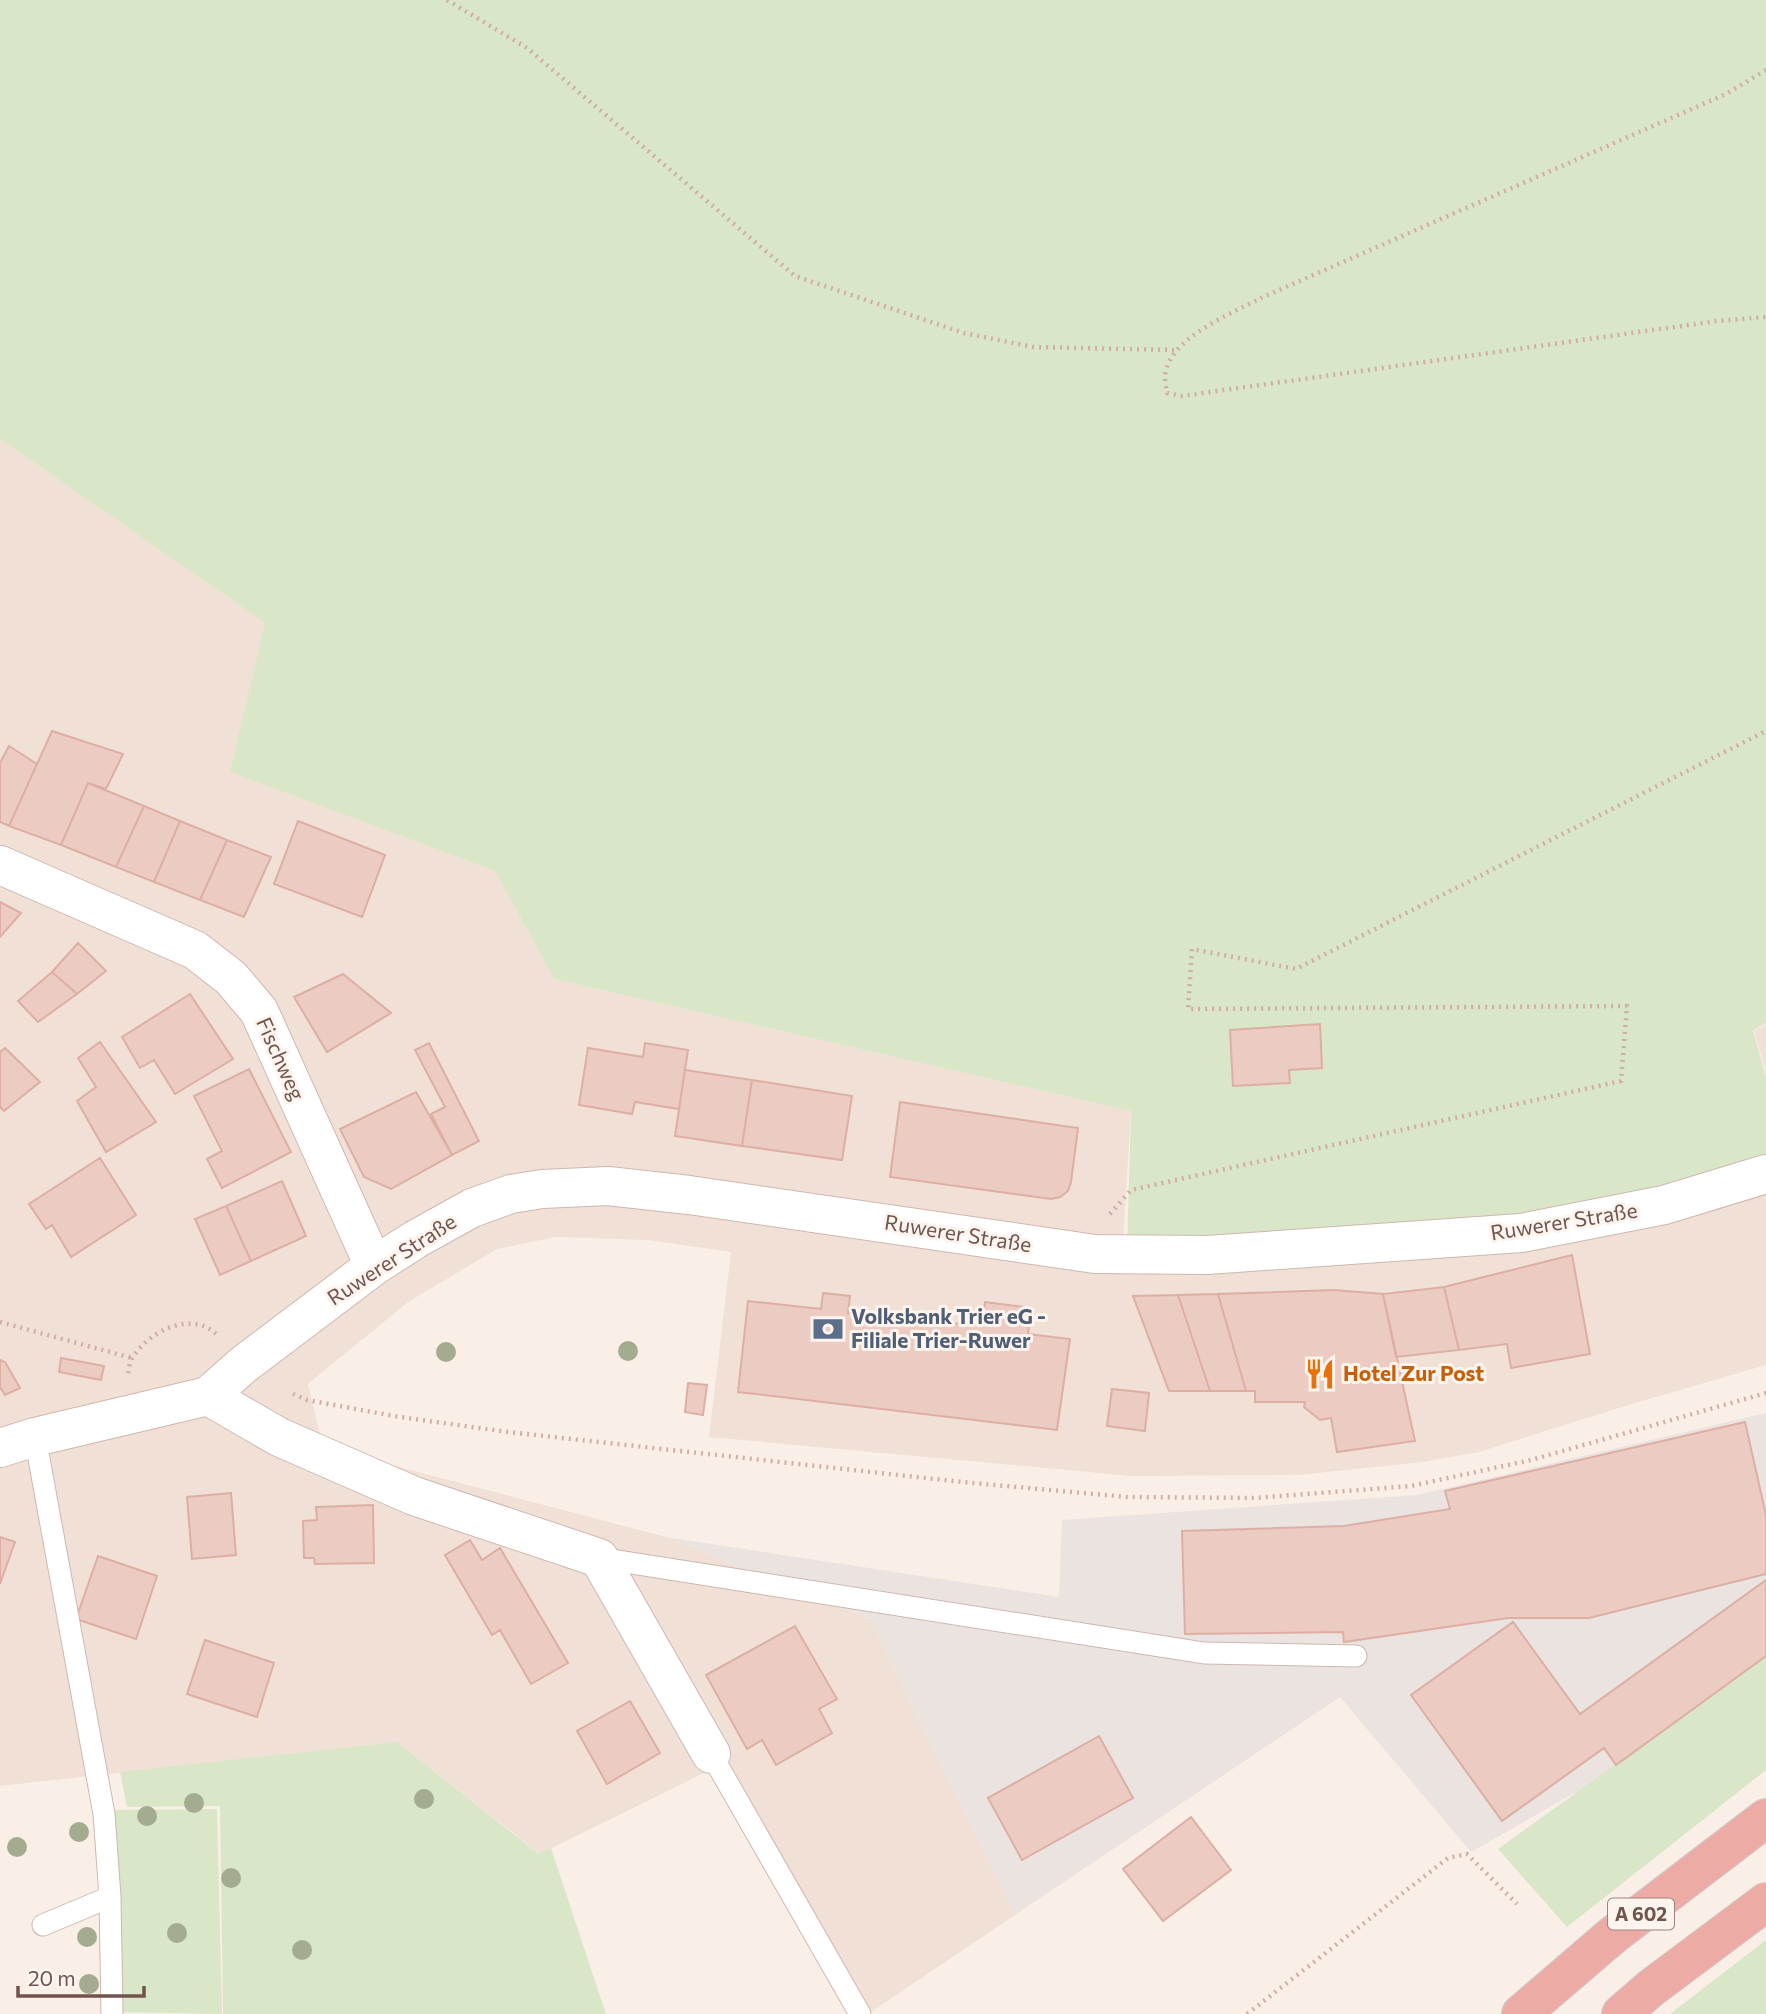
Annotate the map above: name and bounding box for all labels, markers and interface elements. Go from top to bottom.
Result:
street label: Fischweg [252,1013,311,1104]
street label: Ruwerer Straße [1489,1197,1639,1244]
street label: Ruwerer Straße [322,1208,460,1310]
street label: Ruwerer Straße [883,1209,1033,1256]
place label: Volksbank Trier eG - Filiale Trier-Ruwer [851,1303,1046,1352]
bank icon: Volksbank Trier eG - Filiale Trier-Ruwer [811,1312,845,1346]
restaurant icon: Hotel Zur Post [1303,1357,1337,1391]
place label: Hotel Zur Post [1343,1360,1484,1385]
road number: A 602 [1608,1898,1674,1930]
scale bar [18,1954,144,1998]
text: 20 m [28,1965,76,1990]

